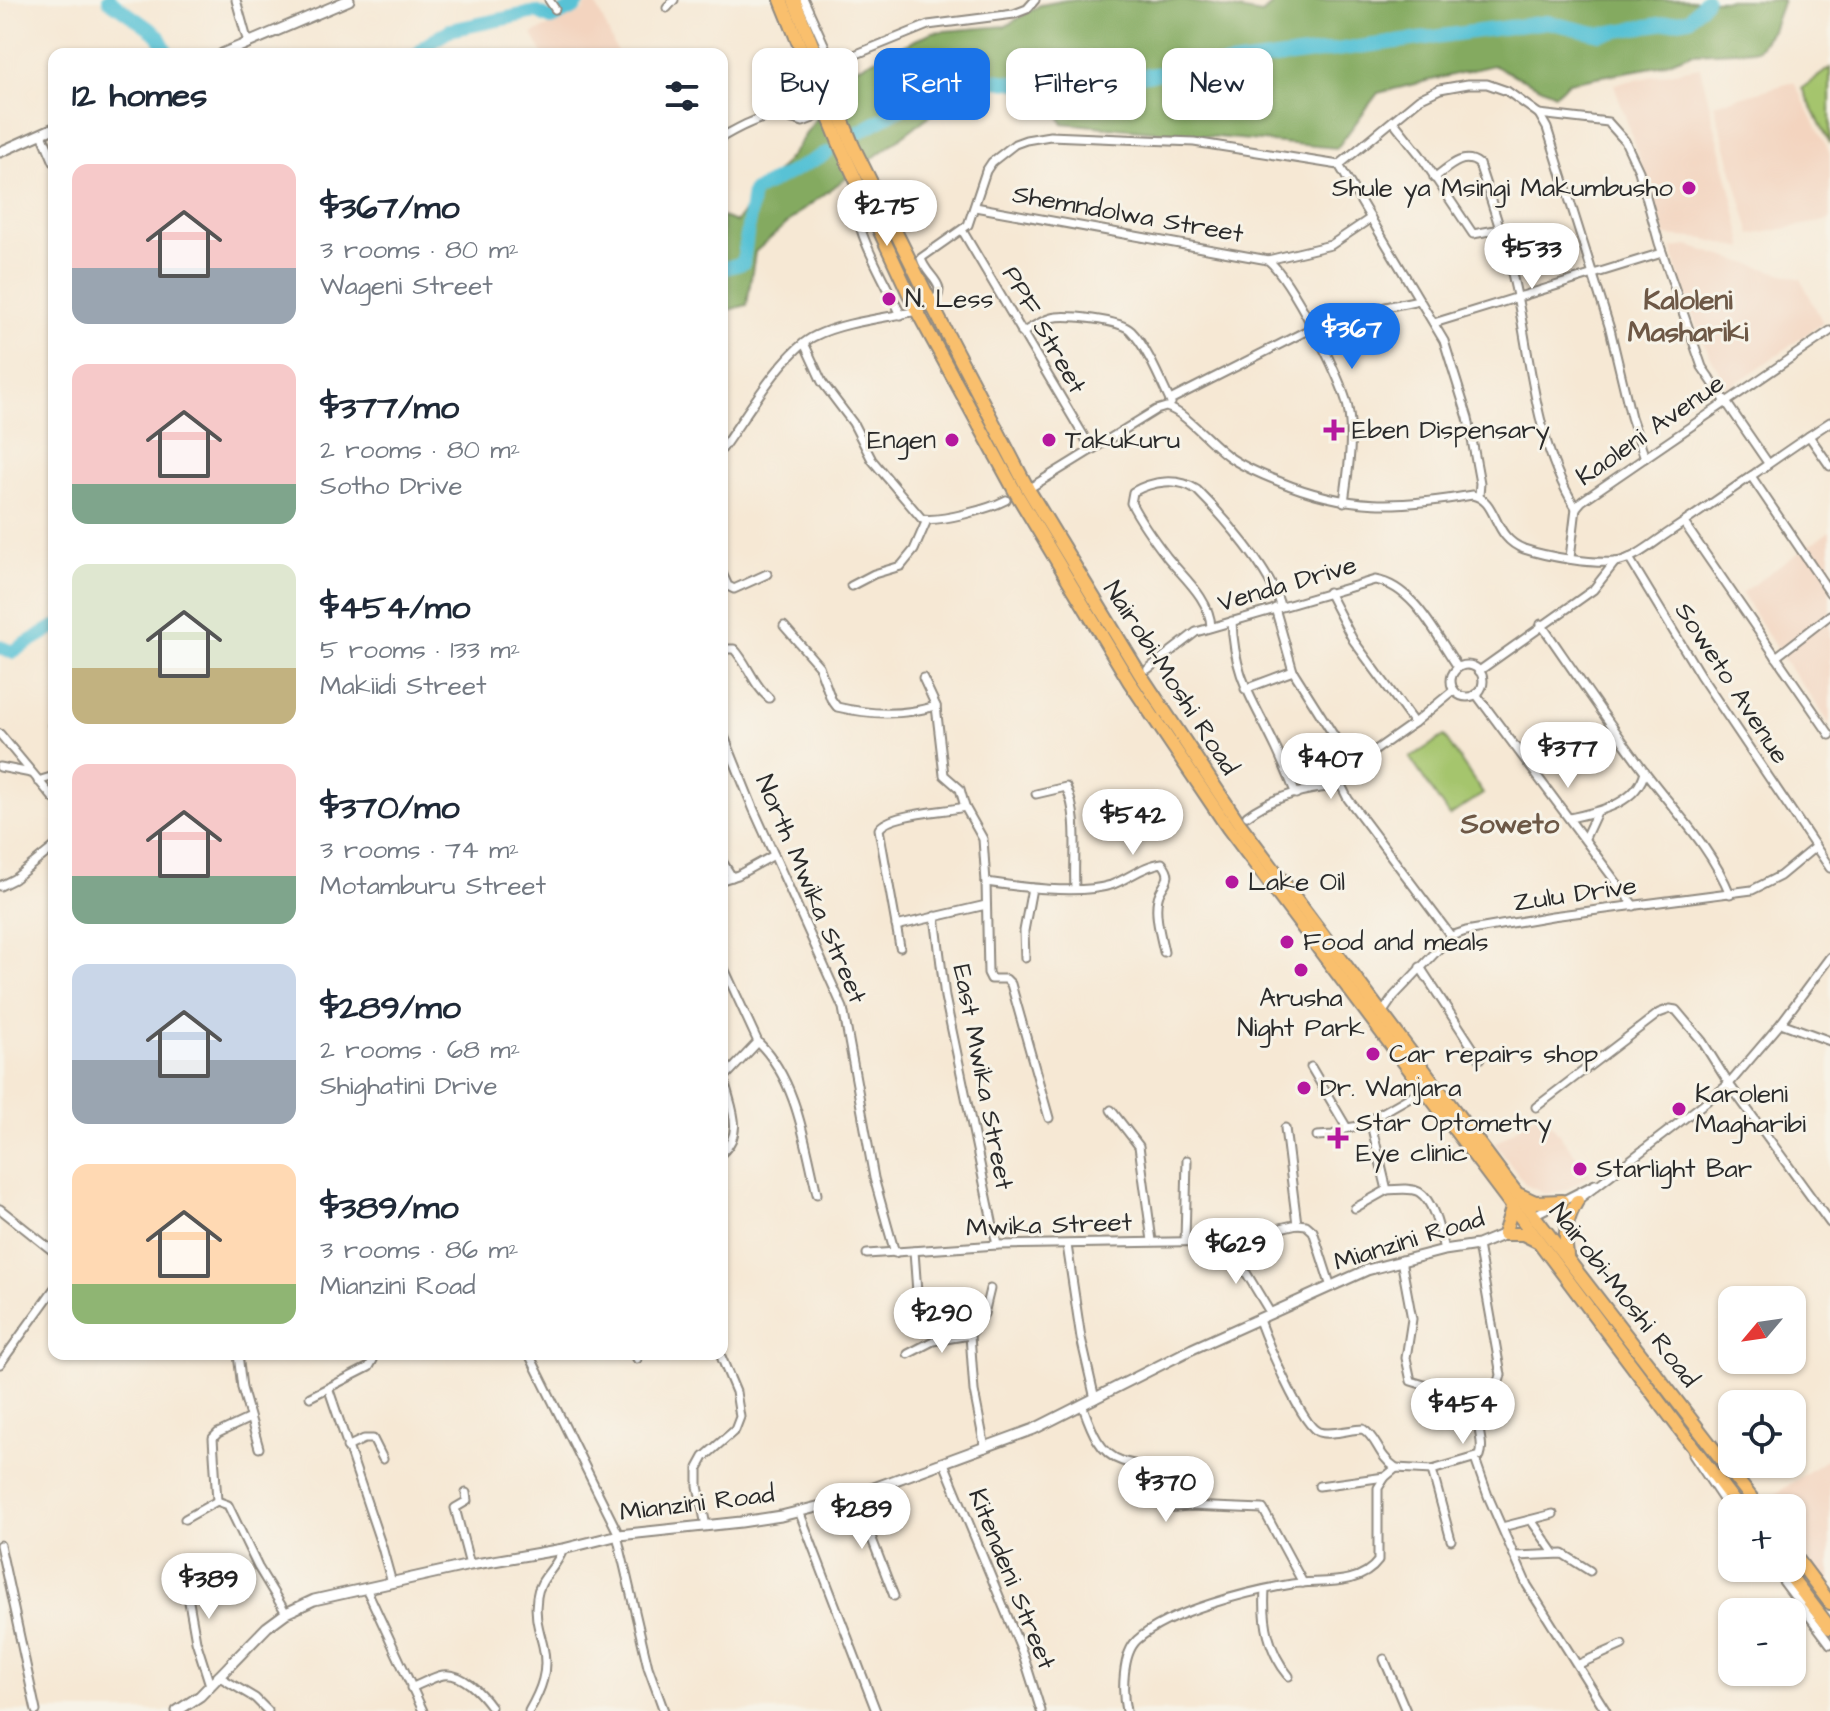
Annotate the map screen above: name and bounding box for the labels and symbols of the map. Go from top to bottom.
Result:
place label: Shule ya Msingi Makumbusho [1332,170,1673,208]
street label: Shemndolwa Street [1010,176,1247,252]
marker: Shule ya Msingi Makumbusho [1680,179,1698,197]
pin: $275 [840,180,934,248]
pin: $533 [1485,223,1579,291]
street label: PPF Street [993,260,1095,401]
place label: N. Less [905,281,994,317]
district label: Kaloleni Mashariki [1628,281,1749,352]
marker: N. Less [880,290,898,308]
pin: $367 [1305,303,1399,371]
street label: Kaoleni Avenue [1569,365,1731,495]
place label: Eben Dispensary [1352,412,1550,450]
marker: Eben Dispensary [1323,419,1345,441]
place label: Engen [867,422,936,460]
place label: Takukuru [1065,422,1180,458]
marker: Engen [943,431,961,449]
marker: Takukuru [1040,431,1058,449]
street label: Venda Drive [1213,547,1361,621]
street label: Nairobi-Moshi Road [1095,574,1247,782]
street label: Soweto Avenue [1666,595,1798,771]
pin: $377 [1521,722,1615,790]
pin: $407 [1284,733,1378,801]
street label: North Mwika Street [746,769,876,1009]
pin: $542 [1086,789,1180,857]
district label: Soweto [1460,805,1560,844]
place label: Lake Oil [1248,864,1345,900]
street label: Zulu Drive [1511,868,1639,920]
marker: Lake Oil [1223,873,1241,891]
place label: Food and meals [1303,924,1489,960]
marker: Food and meals [1278,933,1296,951]
street label: East Mwika Street [943,961,1023,1193]
marker: Arusha Night Park [1292,961,1310,979]
place label: Arusha Night Park [1237,980,1365,1048]
place label: Car repairs shop [1389,1036,1598,1072]
marker: Car repairs shop [1364,1045,1382,1063]
place label: Dr. Wanjara [1320,1070,1461,1106]
place label: Karoleni Magharibi [1695,1076,1806,1144]
marker: Dr. Wanjara [1295,1079,1313,1097]
marker: Karoleni Magharibi [1670,1100,1688,1118]
place label: Star Optometry Eye clinic [1356,1105,1552,1173]
marker: Star Optometry Eye clinic [1327,1127,1349,1149]
place label: Starlight Bar [1596,1151,1752,1189]
marker: Starlight Bar [1571,1160,1589,1178]
street label: Nairobi-Moshi Road [1541,1195,1707,1395]
street label: Mianzini Road [1329,1200,1489,1280]
street label: Mwika Street [965,1204,1133,1246]
pin: $629 [1189,1218,1283,1286]
north arrow [1718,1286,1806,1374]
pin: $290 [895,1287,989,1355]
pin: $454 [1416,1378,1510,1446]
pin: $370 [1119,1456,1213,1524]
street label: Mianzini Road [618,1476,776,1530]
pin: $289 [815,1483,909,1551]
street label: Kitendeni Street [959,1483,1065,1675]
pin: $389 [162,1553,256,1621]

